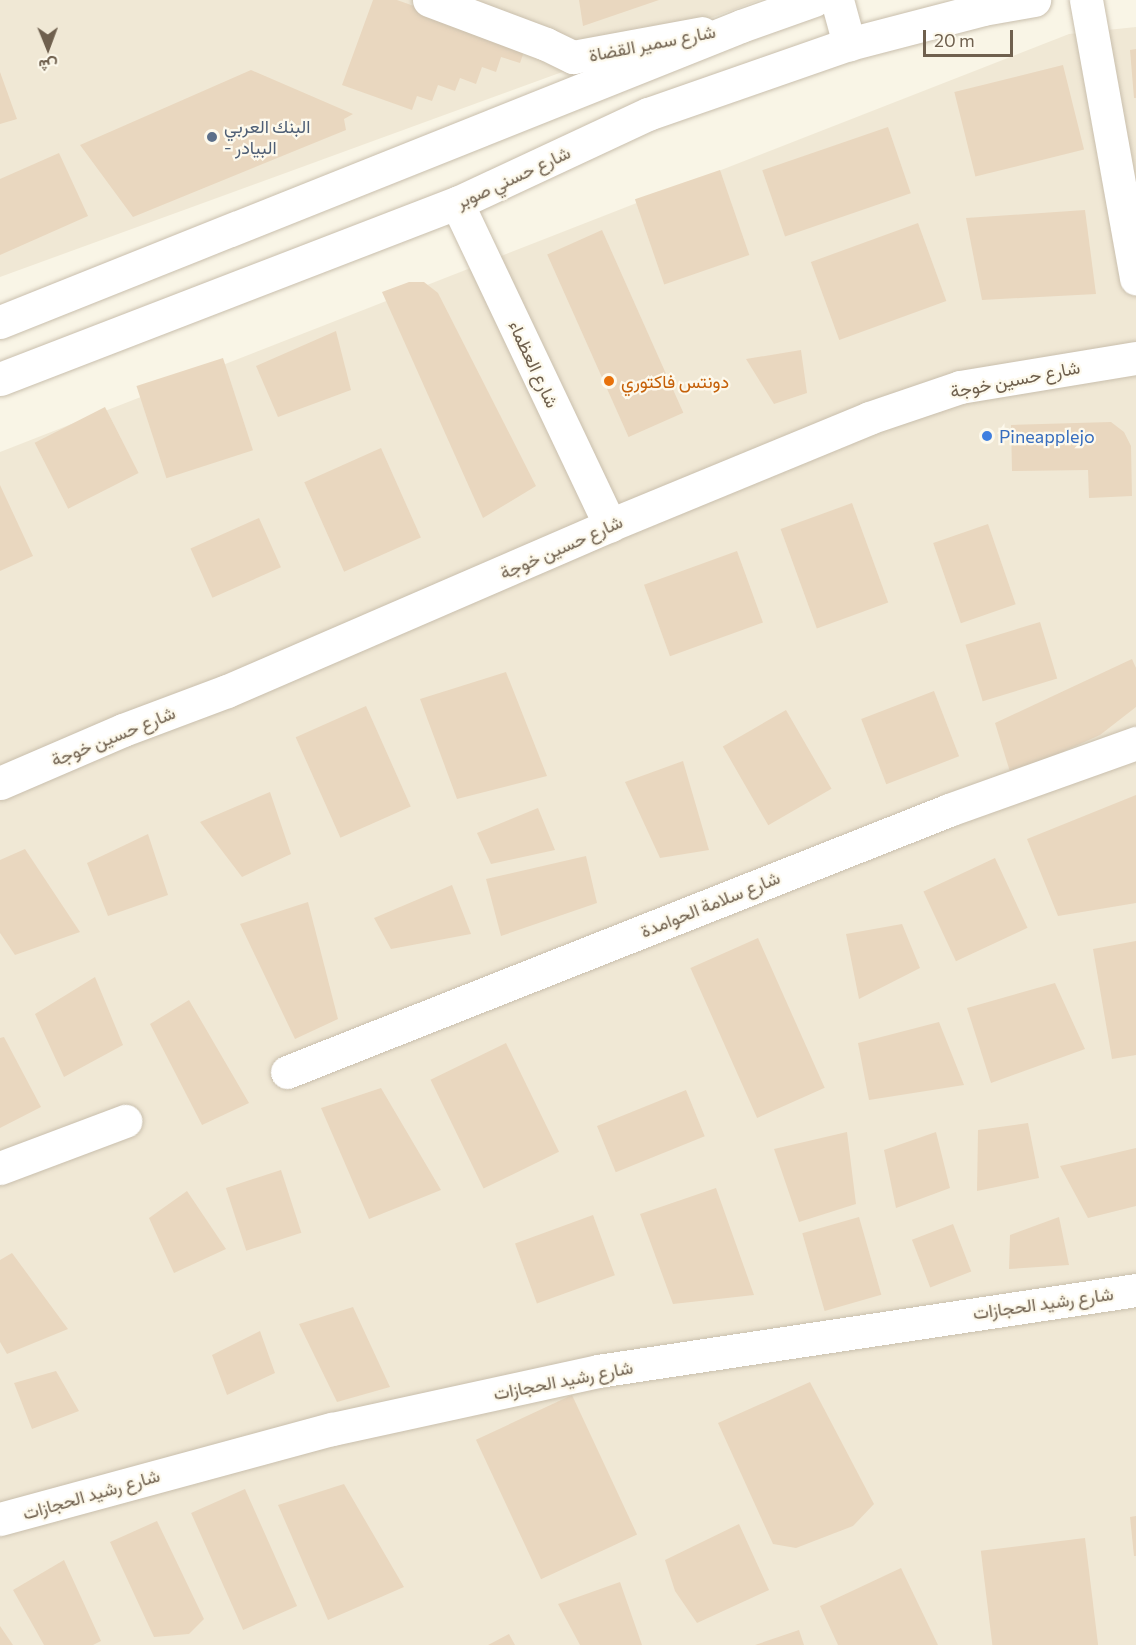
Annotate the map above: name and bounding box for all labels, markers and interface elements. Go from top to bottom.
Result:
north arrow [18,18,78,78]
scale bar [926,18,1016,56]
street label: شارع سمير القضاة [587,20,717,66]
text: 20 m [934,29,975,51]
text: ش [39,57,58,76]
place label: البنك العربي - البيادر [224,116,310,158]
marker: البنك العربي - البيادر [205,130,219,144]
street label: شارع حسني صوبر [453,141,573,213]
street label: شارع العظماء [504,317,564,411]
street label: شارع حسين خوجة [948,356,1082,402]
place label: دونتس فاكتوري [621,370,729,392]
marker: دونتس فاكتوري [602,374,616,388]
place label: Pineapplejo [999,425,1095,447]
marker: Pineapplejo [980,429,994,443]
street label: شارع حسين خوجة [496,510,626,584]
street label: شارع حسين خوجة [48,701,178,771]
street label: شارع سلامة الحوامدة [637,866,783,942]
street label: شارع رشيد الحجازات [971,1282,1115,1324]
street label: شارع رشيد الحجازات [491,1356,635,1404]
street label: شارع رشيد الحجازات [20,1464,162,1524]

